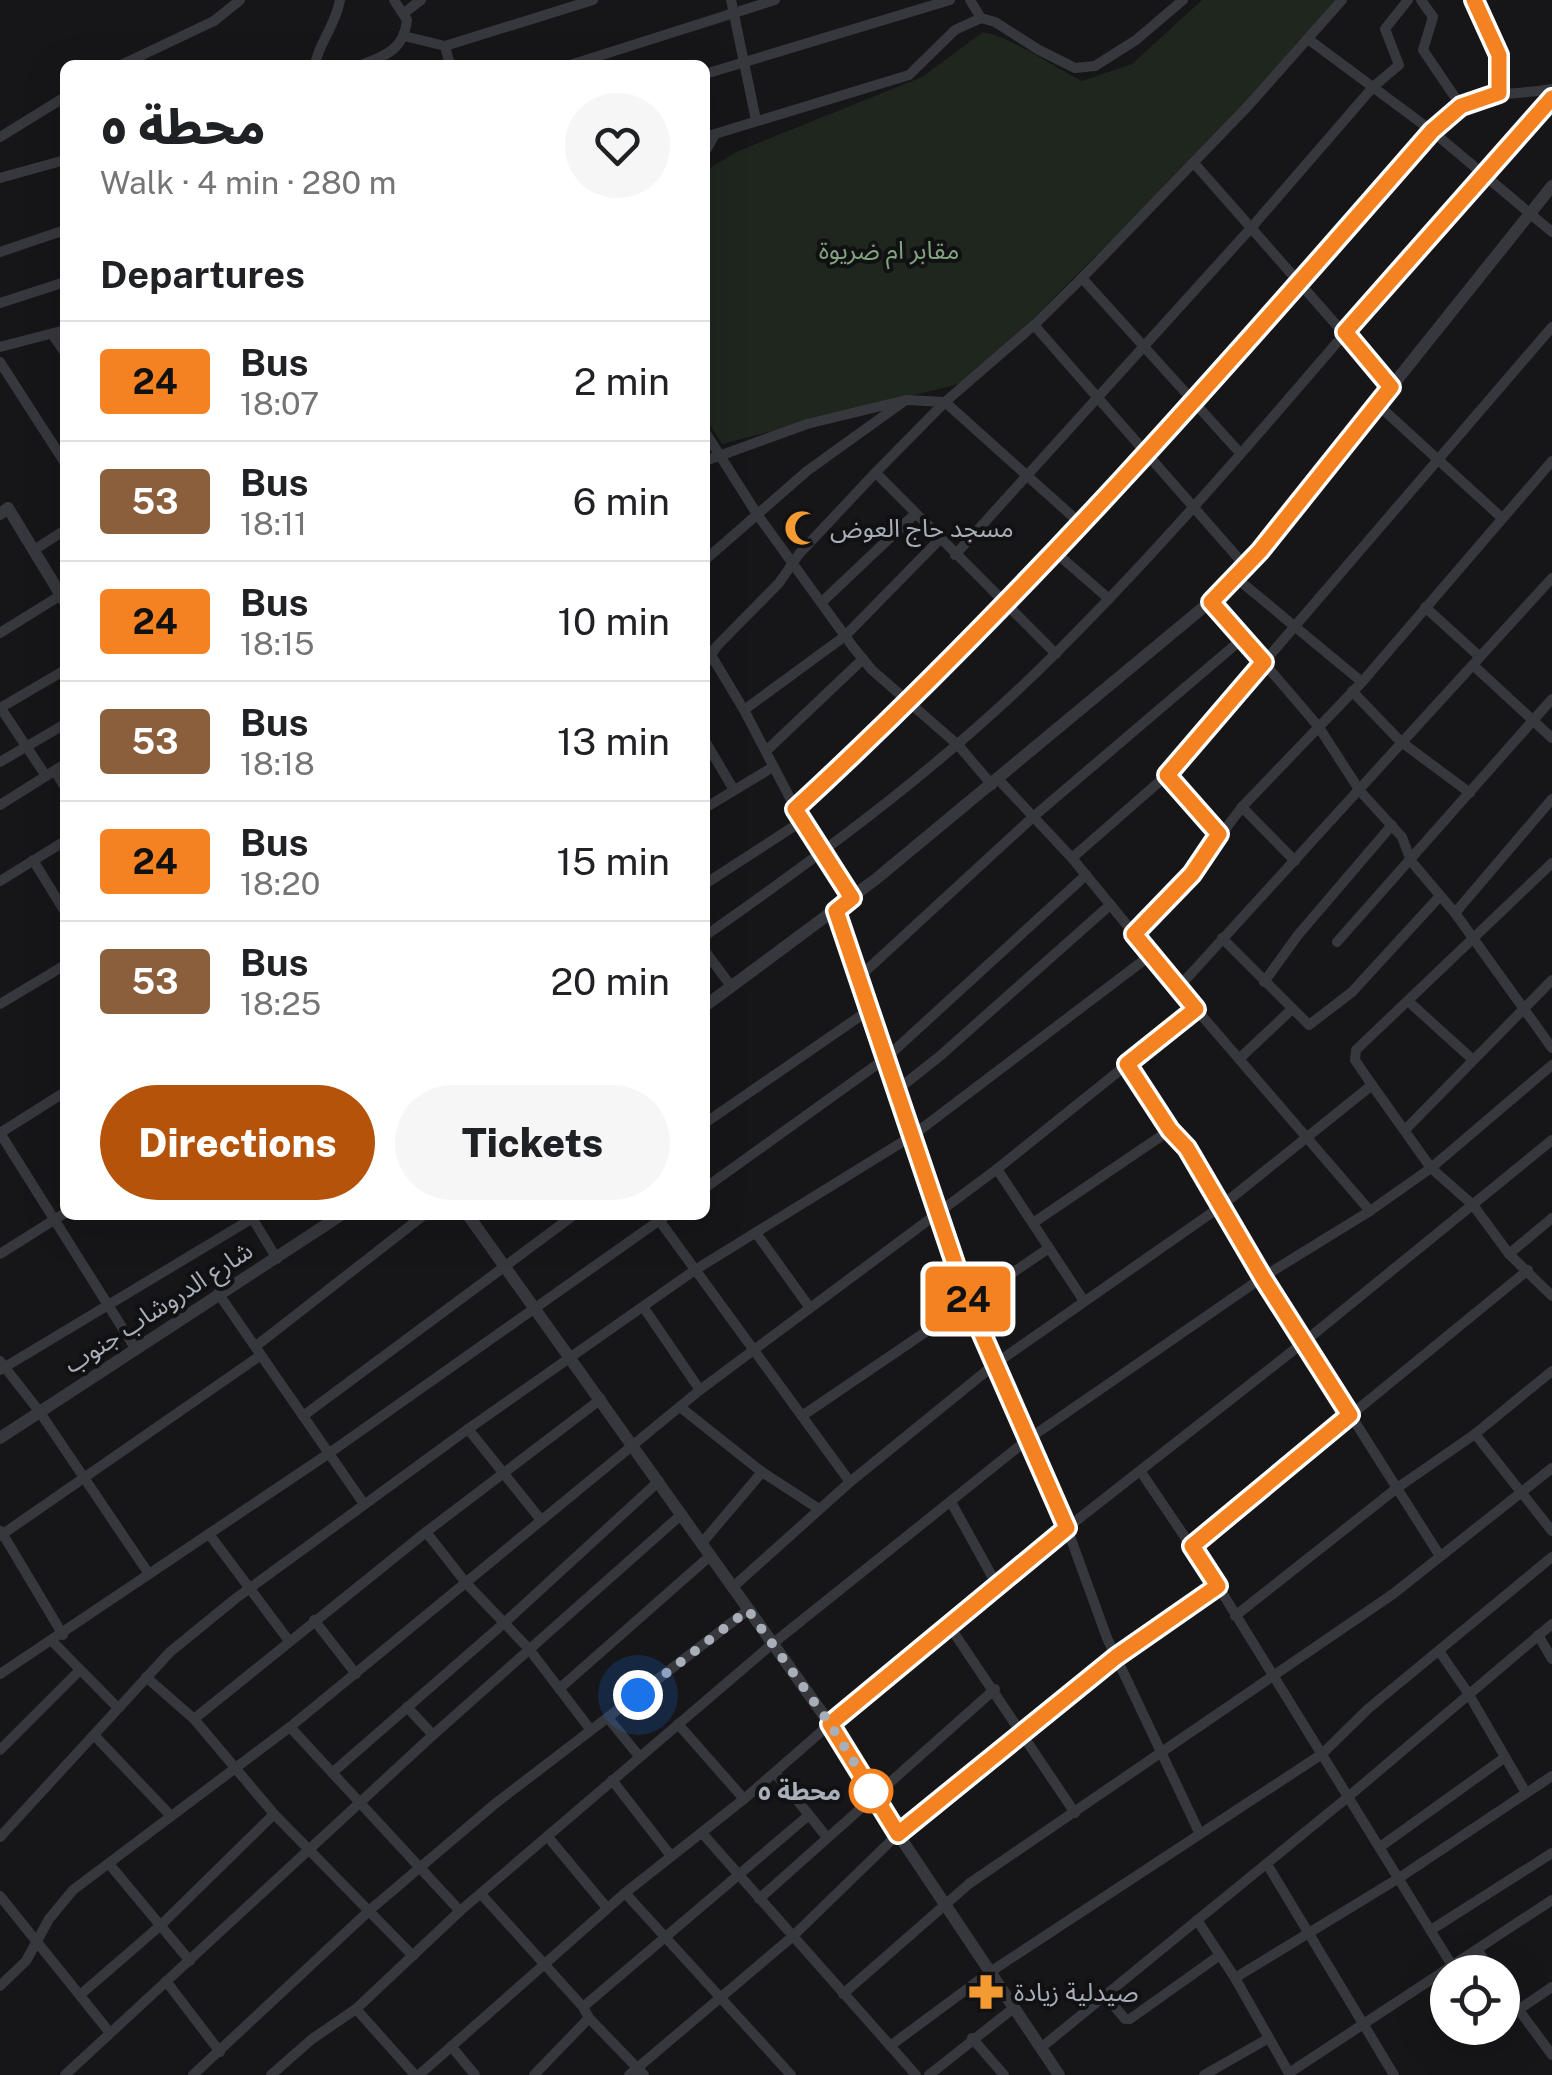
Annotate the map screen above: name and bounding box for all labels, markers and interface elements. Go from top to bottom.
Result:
button: heart [565,93,670,198]
text: محطة ٥ [100,98,266,155]
text: Walk · 4 min · 280 m [100,164,396,201]
park label: مقابر ام ضريوة [819,235,959,270]
text: Departures [100,252,305,297]
text: Bus [240,340,309,385]
text: 2 min [574,359,670,404]
text: 24 [132,361,178,402]
text: 18:07 [240,385,319,422]
text: Bus [240,460,309,505]
text: 6 min [573,479,670,524]
text: 53 [132,481,178,522]
text: 18:11 [240,505,307,542]
mosque icon: مسجد حاج العوض [783,509,821,547]
place label: مسجد حاج العوض [830,513,1014,547]
text: Bus [240,580,309,625]
text: 10 min [558,599,670,644]
text: 24 [132,601,178,642]
text: 18:15 [240,625,314,662]
text: Bus [240,700,309,745]
text: 13 min [557,719,670,764]
text: 53 [132,721,178,762]
text: 18:18 [240,745,315,782]
text: Bus [240,820,309,865]
text: 15 min [557,839,670,884]
text: 24 [132,841,178,882]
text: 18:20 [240,865,320,902]
text: Bus [240,940,309,985]
text: 20 min [550,959,670,1004]
text: 53 [132,961,178,1002]
text: 18:25 [240,985,321,1022]
button: Directions [100,1085,375,1200]
button: Tickets [395,1085,670,1200]
street label: شارع الدروشاب جنوب [58,1235,260,1382]
line badge: 24 [923,1266,1013,1332]
text: 24 [945,1279,991,1320]
your location [613,1670,663,1720]
marker: محطة ٥ [850,1770,892,1812]
place label: محطة ٥ [757,1776,841,1806]
map controls [1430,1955,1520,2045]
button: locate [1430,1955,1520,2045]
pharmacy icon: صيدلية زيادة [967,1973,1005,2011]
place label: صيدلية زيادة [1014,1977,1138,2007]

